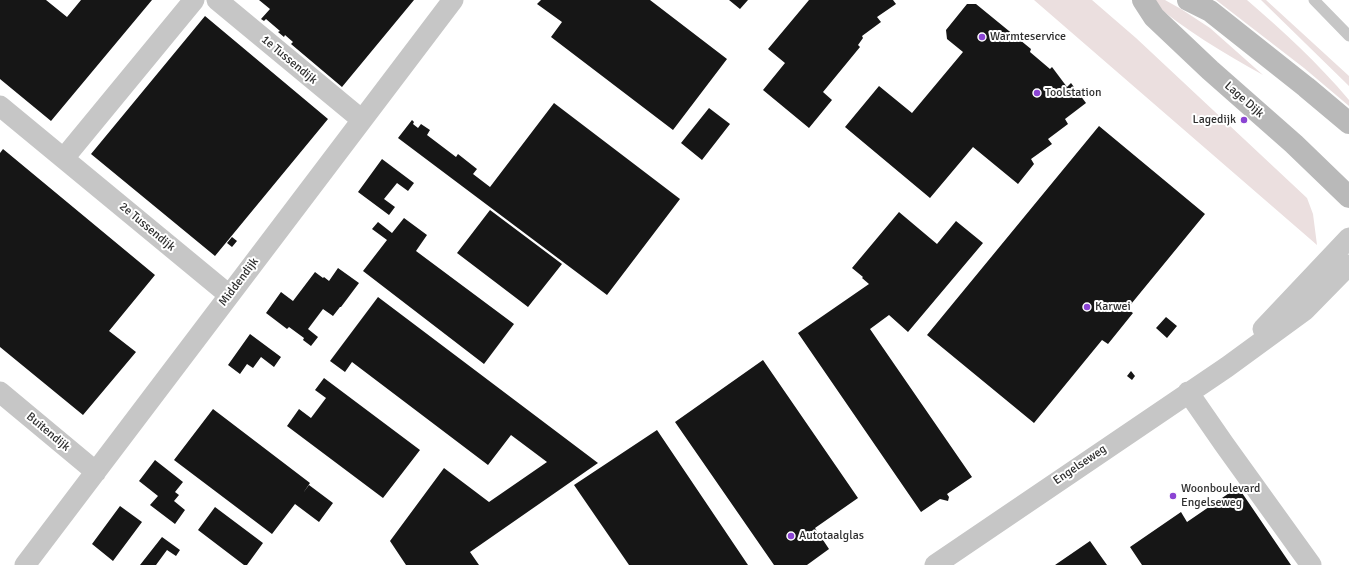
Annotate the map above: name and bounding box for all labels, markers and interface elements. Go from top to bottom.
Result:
place label: Warmteservice [990,30,1066,44]
street label: 1e Tussendijk [258,32,320,88]
marker: Warmteservice [977,32,987,42]
street label: Lage Dijk [1221,79,1267,121]
place label: Toolstation [1045,86,1102,100]
marker: Toolstation [1032,88,1042,98]
place label: Lagedijk [1193,113,1236,127]
marker: Lagedijk [1239,115,1249,125]
street label: 2e Tussendijk [116,199,178,255]
street label: Middendijk [216,255,262,309]
place label: Karwei [1095,300,1131,314]
marker: Karwei [1082,302,1092,312]
street label: Buitendijk [23,410,73,454]
street label: Engelseweg [1051,442,1109,488]
place label: Woonboulevard Engelseweg [1181,482,1260,510]
marker: Woonboulevard Engelseweg [1168,491,1178,501]
place label: Autotaalglas [799,529,864,543]
marker: Autotaalglas [786,531,796,541]

